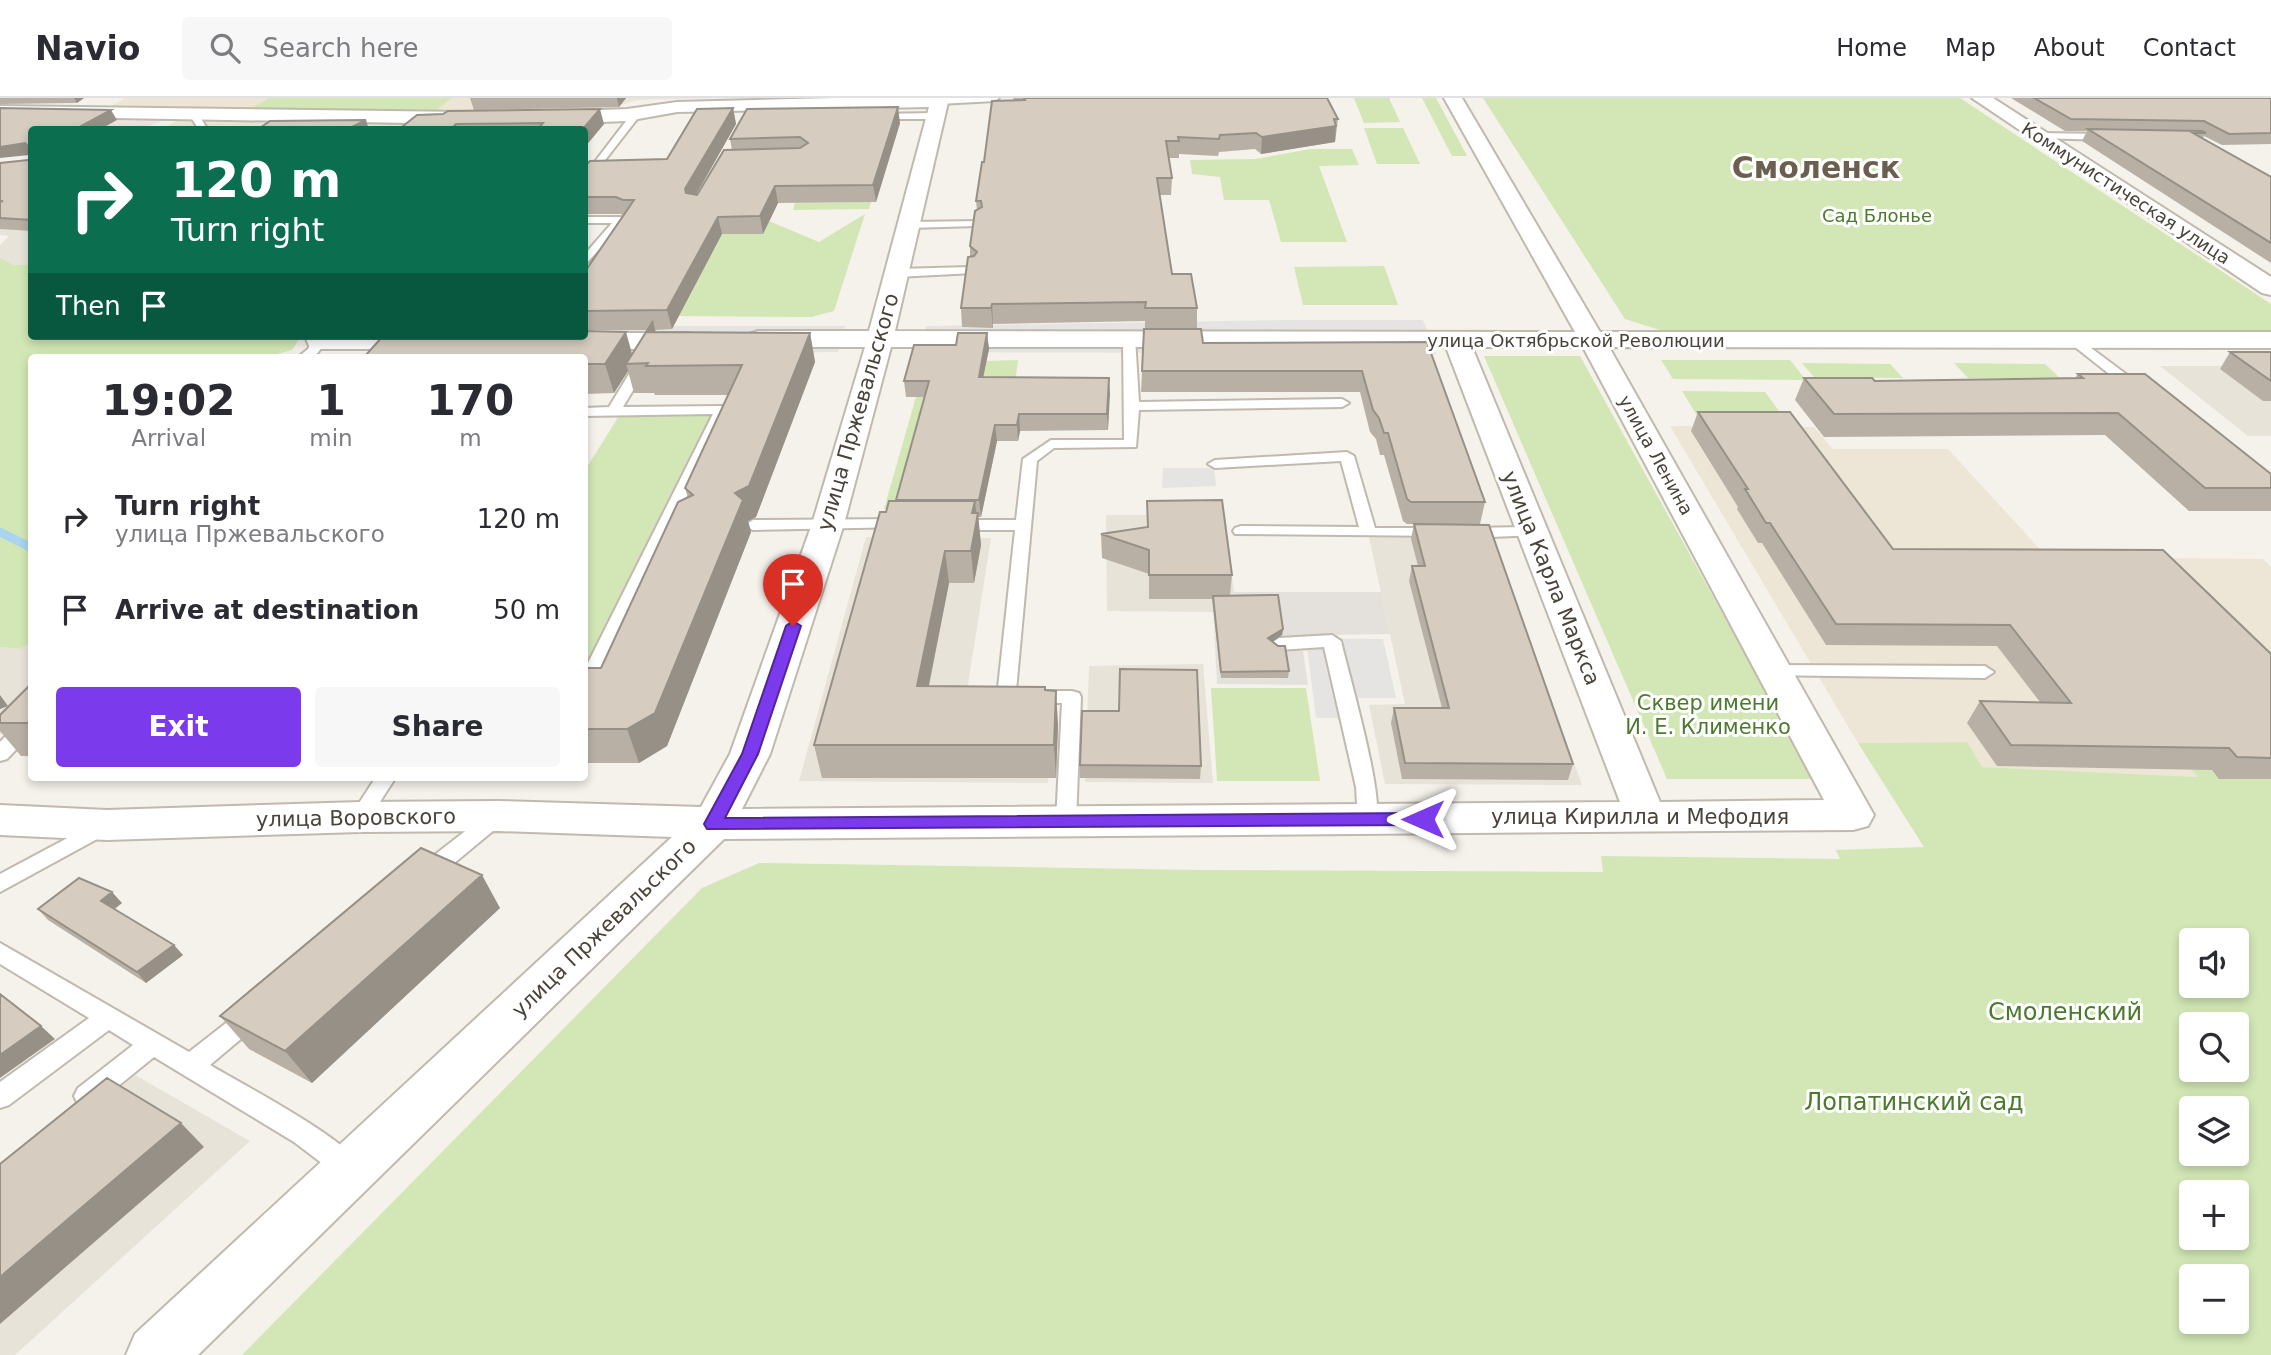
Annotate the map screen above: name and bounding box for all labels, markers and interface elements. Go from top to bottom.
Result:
search box [182,17,672,80]
text: Navio [35,29,140,68]
icon: search [206,29,244,67]
text: Search here [262,33,419,63]
text: Home [1836,34,1907,62]
text: Map [1945,34,1996,62]
text: About [2034,34,2105,62]
text: Contact [2143,34,2236,62]
street label: Коммунистическая улица [2018,118,2234,268]
district label: Смоленск [1732,150,1900,185]
text: 120 m [171,152,341,209]
icon: right [56,154,147,245]
park label: Сад Блонье [1822,205,1932,226]
text: Turn right [171,211,324,249]
icon: arrive [135,287,173,325]
street label: улица Пржевальского [813,290,903,534]
text: Then [56,291,121,321]
street label: улица Октябрьской Революции [1427,330,1725,351]
text: 19:02 [102,376,236,425]
text: 1 [316,376,346,425]
text: 170 [427,376,514,425]
street label: улица Ленина [1614,391,1698,519]
text: Arrival [131,425,206,451]
text: min [309,425,353,451]
text: m [459,425,482,451]
street label: улица Карла Маркса [1497,467,1605,689]
text: Turn right [115,491,260,521]
icon: right [56,500,94,538]
text: 120 m [477,504,560,534]
text: улица Пржевальского [115,521,385,547]
pin [763,554,823,626]
icon: arrive [774,565,812,603]
icon: arrive [56,591,94,629]
text: Arrive at destination [115,595,419,625]
text: 50 m [493,595,560,625]
button: Exit [56,687,301,767]
button: Share [315,687,560,767]
park label: Сквер имени И. Е. Клименко [1625,691,1791,739]
position arrow [1386,782,1460,856]
street label: улица Воровского [256,804,456,832]
street label: улица Кирилла и Мефодия [1491,805,1789,829]
street label: улица Пржевальского [507,834,701,1022]
map controls [2179,928,2249,1334]
button: sound [2179,928,2249,998]
park label: Смоленский [1988,998,2142,1026]
button: search [2179,1012,2249,1082]
park label: Лопатинский сад [1804,1088,2024,1116]
button: layers [2179,1096,2249,1166]
button: + [2179,1180,2249,1250]
button: − [2179,1264,2249,1334]

